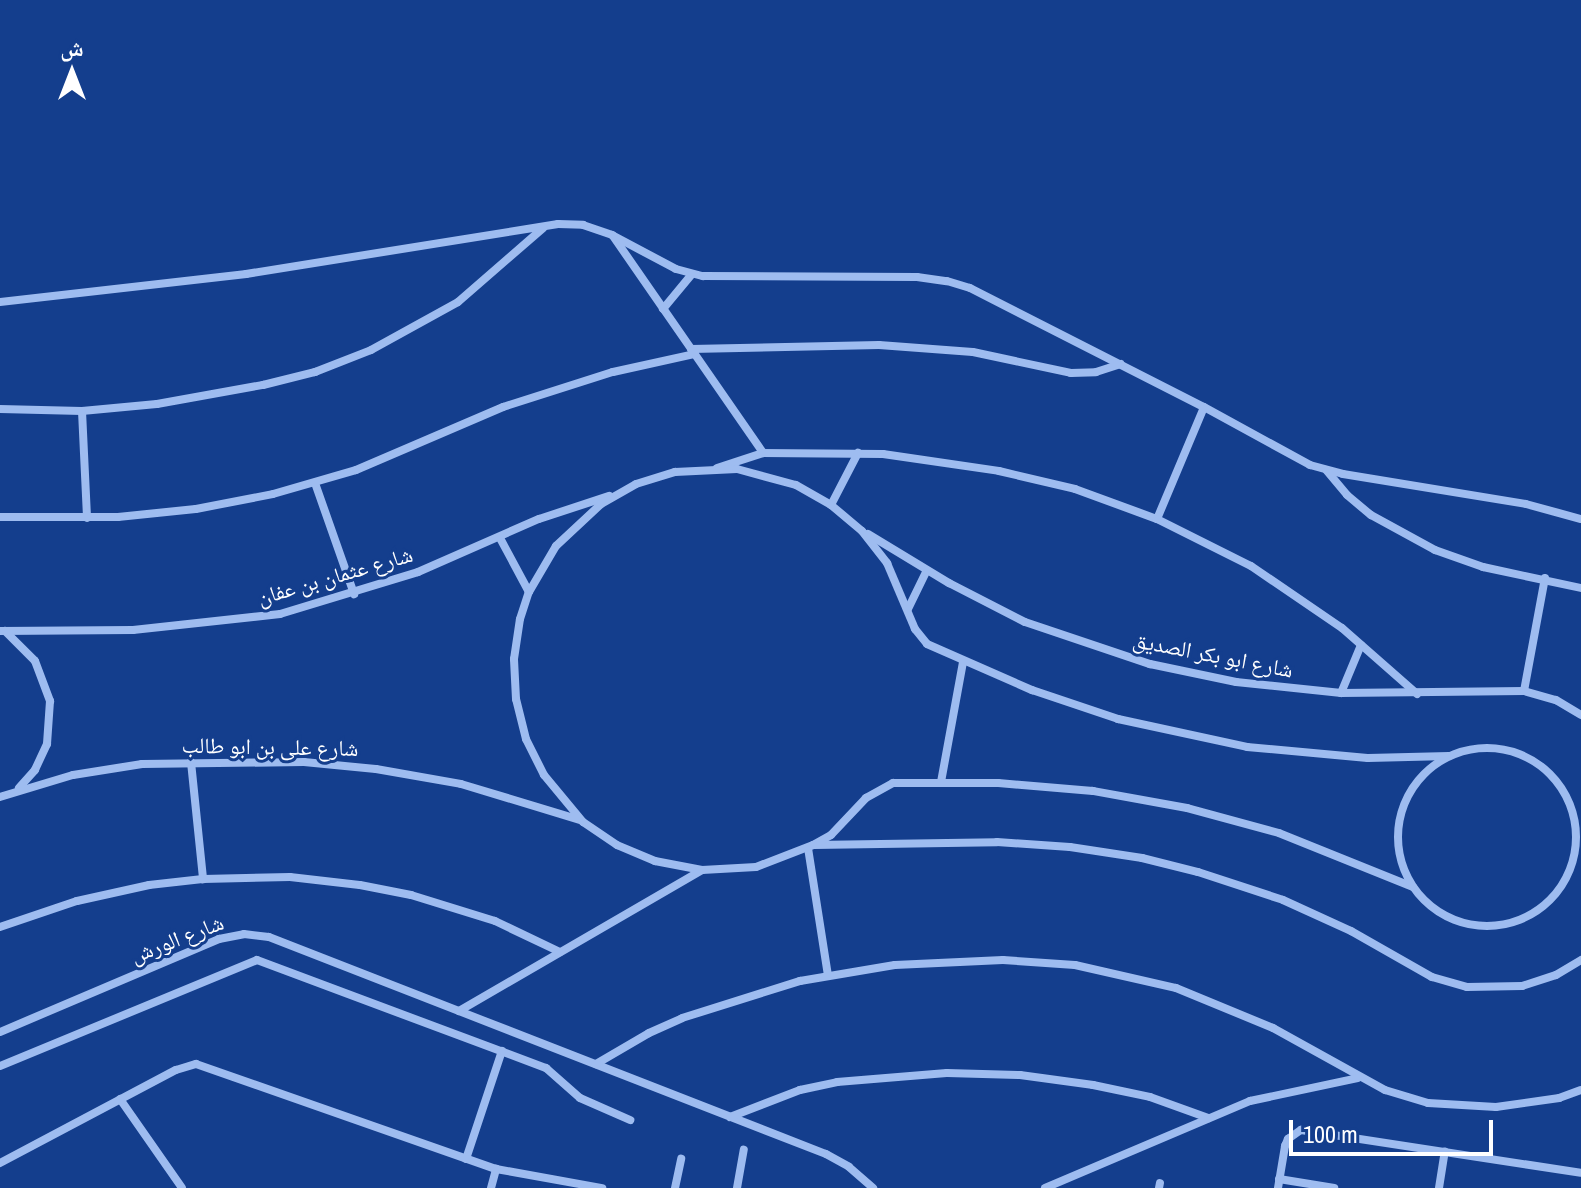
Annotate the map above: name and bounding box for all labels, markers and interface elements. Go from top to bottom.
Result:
north arrow [32,32,112,112]
text: ش [60,33,84,63]
street label: شارع عثمان بن عفان [254,541,416,611]
street label: شارع ابو بكر الصديق [1131,627,1295,683]
street label: شارع على بن ابو طالب [181,732,359,762]
street label: شارع الورش [127,909,227,969]
scale bar [1293,1104,1497,1154]
text: 100 m [1303,1118,1358,1150]

